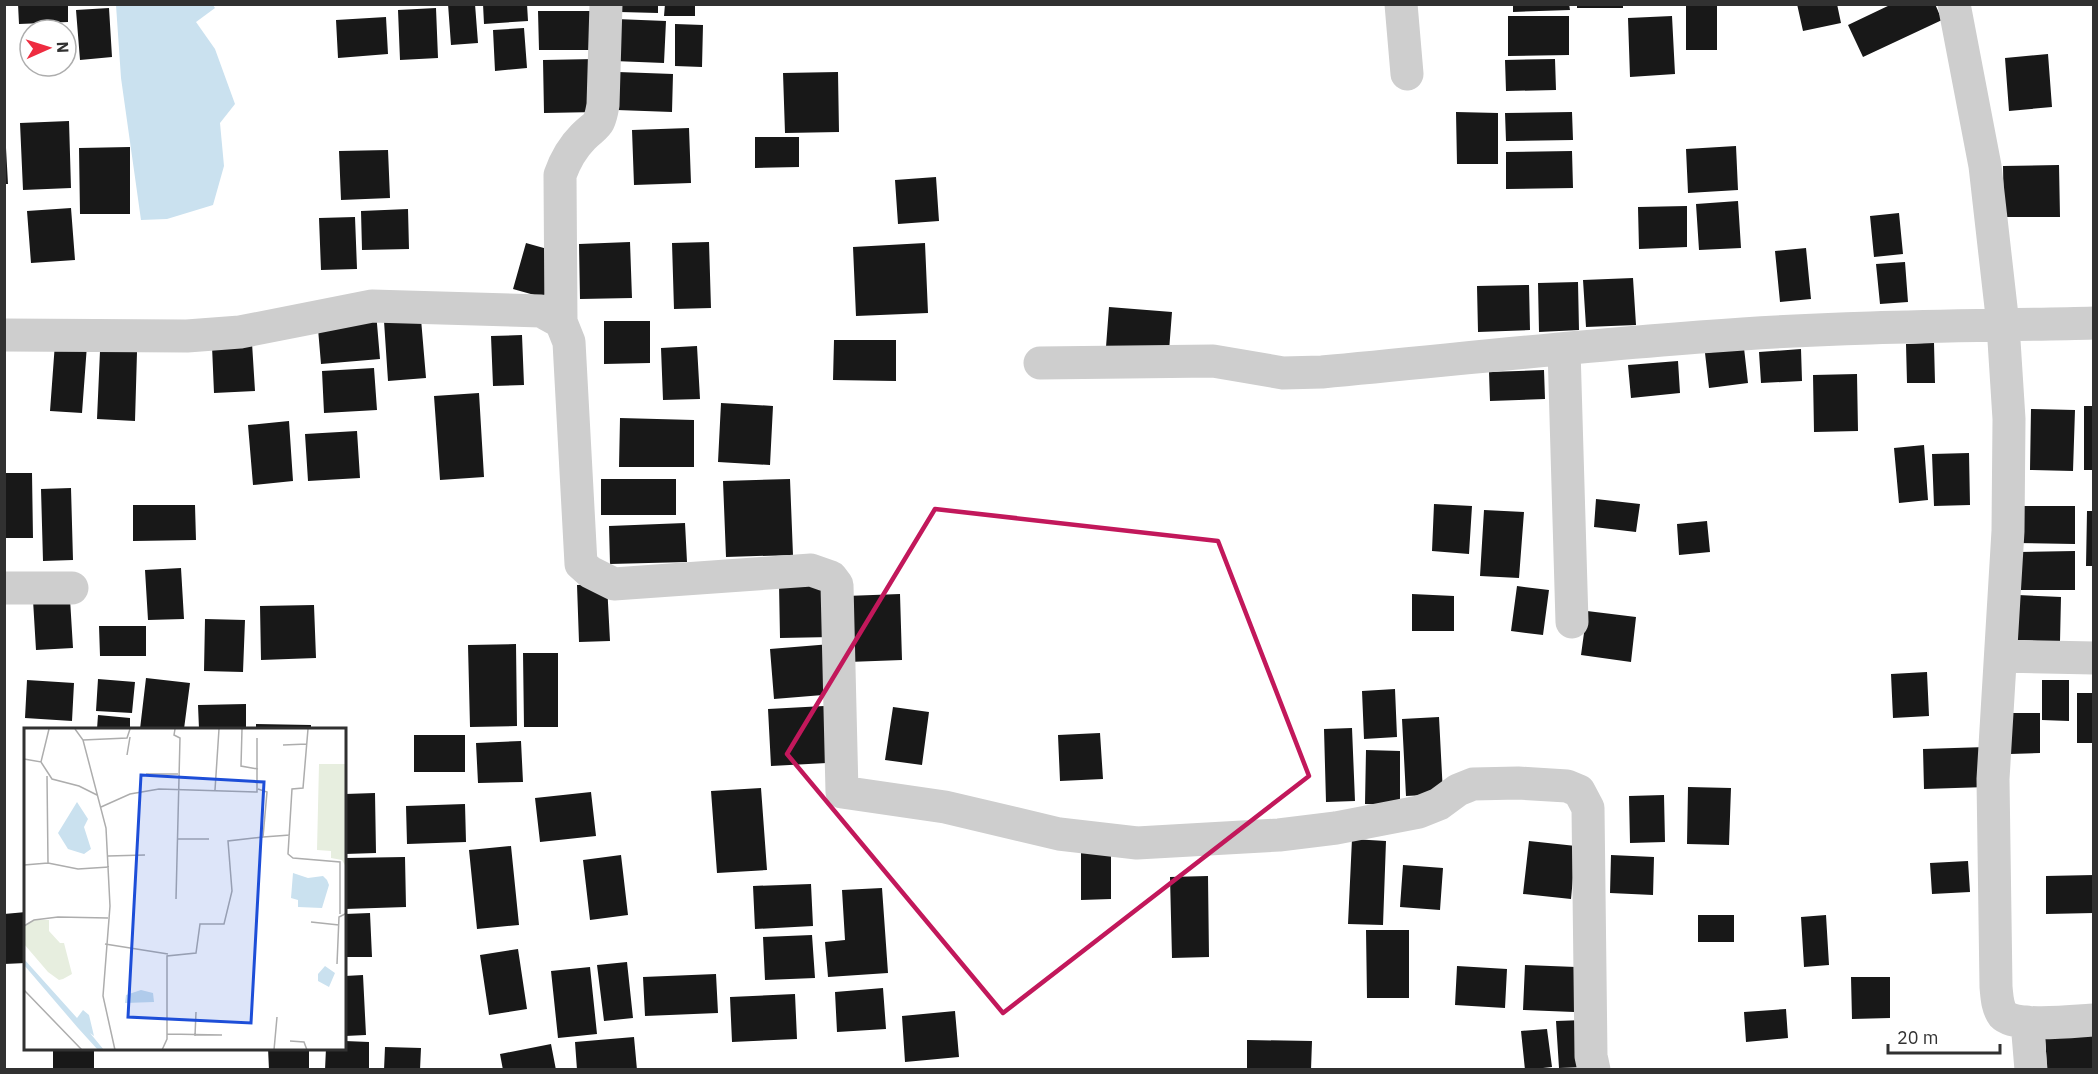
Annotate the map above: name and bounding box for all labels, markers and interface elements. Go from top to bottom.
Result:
north arrow [18,18,78,78]
text: N [53,41,73,54]
inset map [24,728,346,1050]
scale bar [1888,1017,2000,1055]
text: 20 m [1897,1026,1939,1049]

